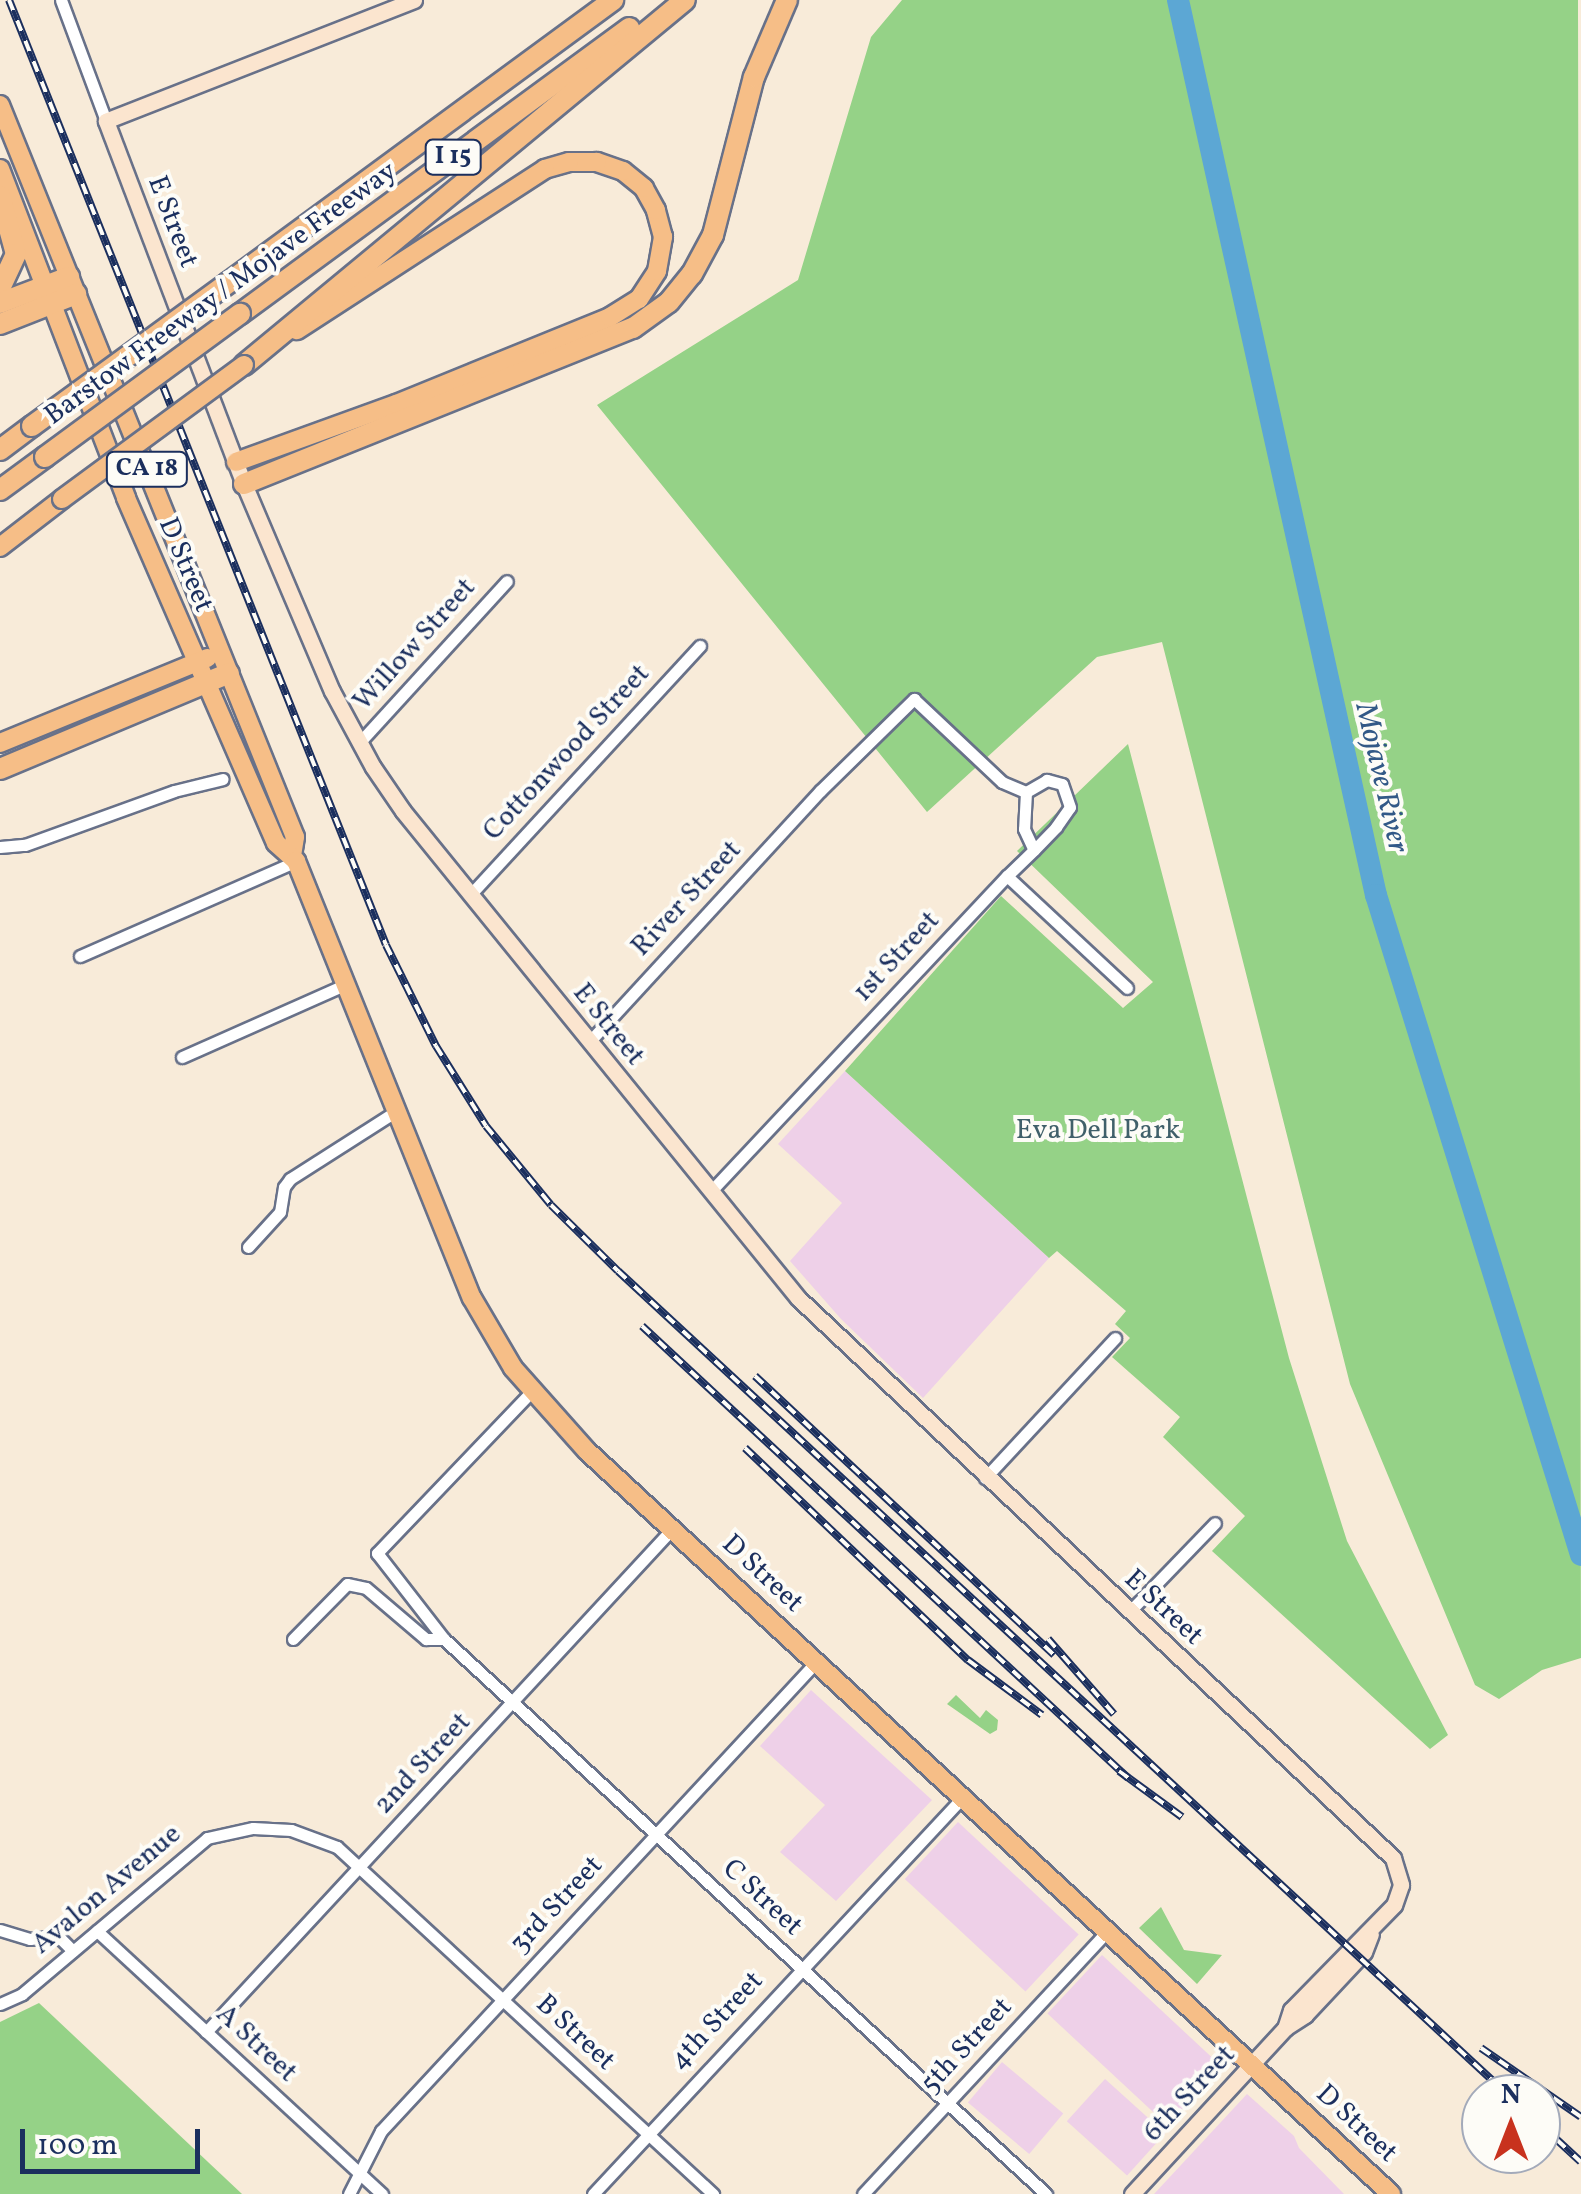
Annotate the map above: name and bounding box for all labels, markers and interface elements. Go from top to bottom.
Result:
road number: I 15 [423,137,483,177]
street label: Barstow Freeway / Mojave Freeway [38,155,404,433]
street label: E Street [139,171,205,273]
road number: CA 18 [104,449,190,489]
street label: D Street [150,513,220,617]
street label: Willow Street [346,571,484,719]
street label: Cottonwood Street [477,658,657,848]
water label: Mojave River [1346,699,1416,857]
street label: River Street [625,834,749,964]
street label: 1st Street [847,905,947,1009]
street label: E Street [565,977,651,1073]
park label: Eva Dell Park [1016,1114,1180,1148]
street label: D Street [714,1528,810,1620]
street label: E Street [1117,1563,1209,1653]
street label: 2nd Street [368,1706,478,1822]
street label: Avalon Avenue [26,1818,188,1962]
street label: 3rd Street [503,1849,611,1961]
street label: C Street [715,1853,809,1943]
street label: 4th Street [663,1965,771,2077]
street label: B Street [528,1988,622,2078]
street label: 5th Street [914,1991,1020,2101]
street label: A Street [208,1998,304,2090]
street label: 6th Street [1137,2039,1243,2149]
north arrow [1461,2074,1561,2174]
text: N [1501,2076,1521,2115]
street label: D Street [1308,2078,1404,2170]
scale bar [25,2109,205,2171]
text: 100 m [37,2125,118,2167]

